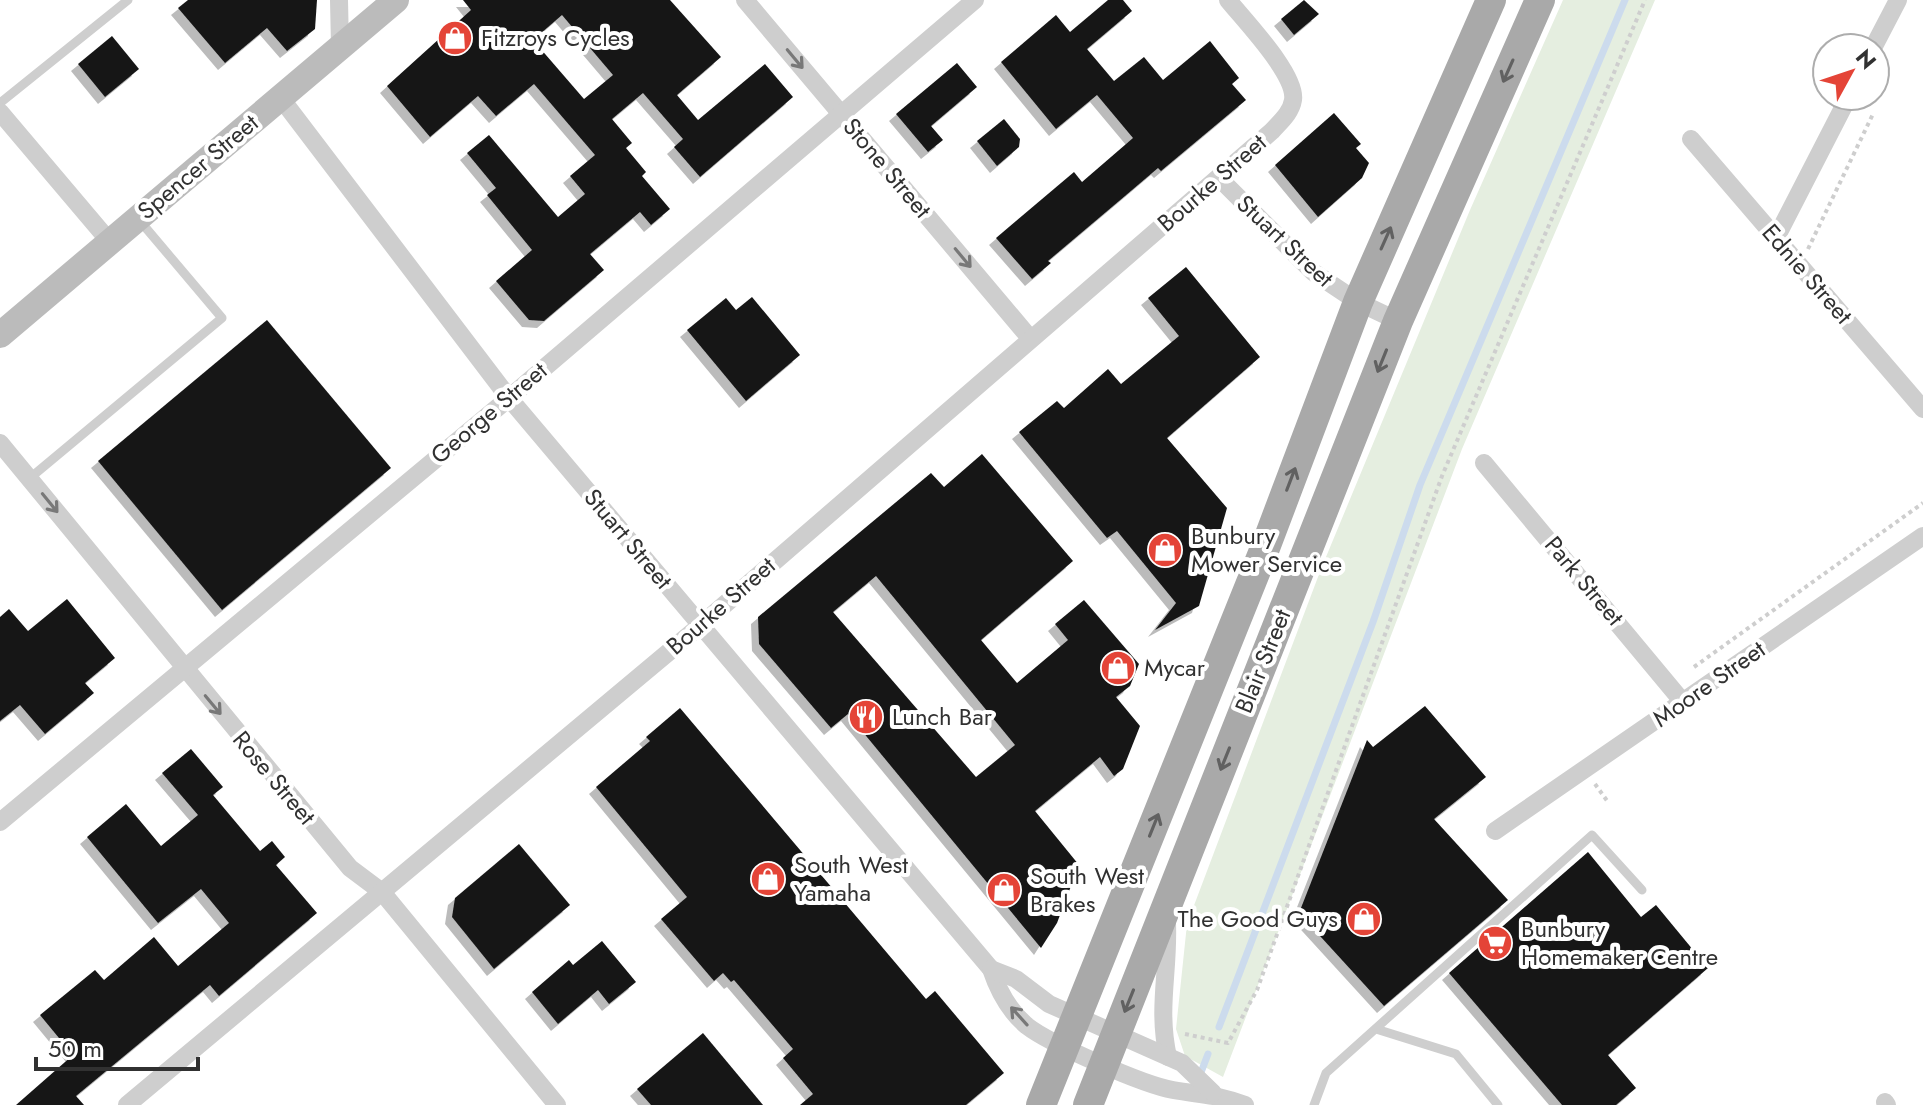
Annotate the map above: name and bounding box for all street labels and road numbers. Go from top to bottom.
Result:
street label: Spencer Street [130,105,266,228]
street label: Stone Street [835,110,940,226]
street label: Bourke Street [1149,125,1274,240]
street label: Stuart Street [1229,186,1342,295]
street label: Ednie Street [1754,216,1861,332]
street label: George Street [423,353,555,472]
street label: Stuart Street [576,481,681,597]
street label: Park Street [1537,528,1632,633]
street label: Bourke Street [658,548,783,663]
street label: Blair Street [1226,603,1299,718]
street label: Moore Street [1645,632,1772,735]
street label: Rose Street [225,723,324,832]

